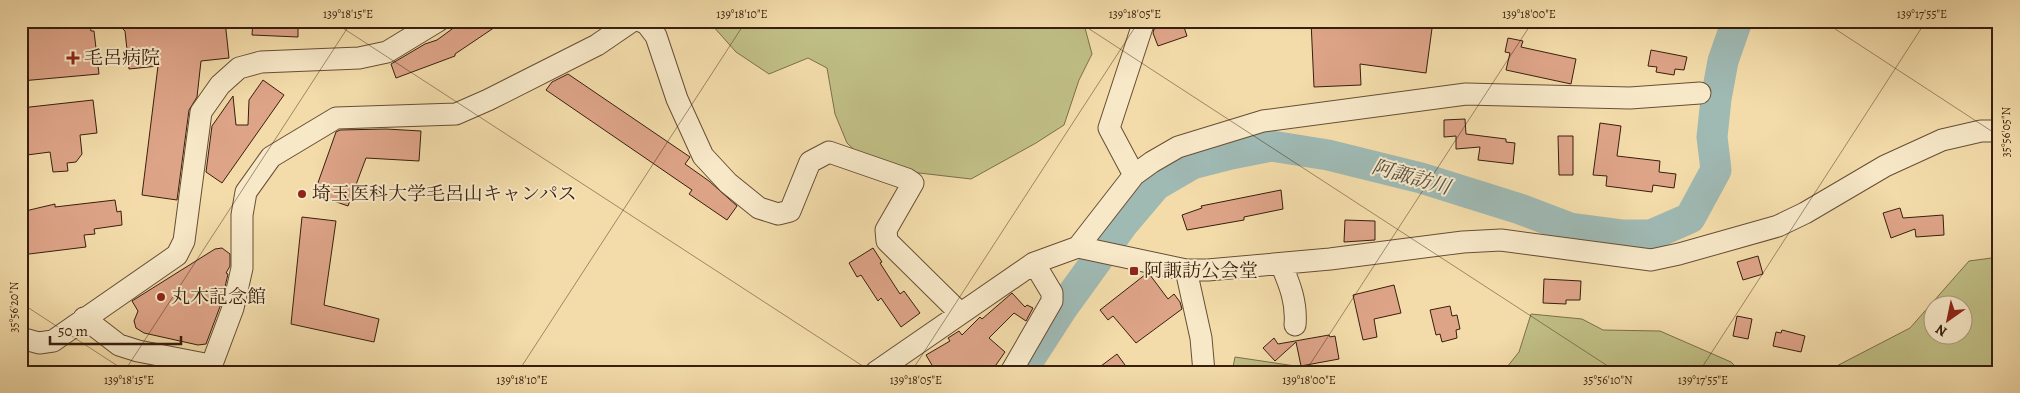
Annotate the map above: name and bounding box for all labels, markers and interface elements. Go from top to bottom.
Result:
text: 139°18'15"E [323,6,373,22]
text: 139°18'10"E [716,6,768,22]
text: 139°18'05"E [1109,6,1161,22]
text: 139°18'00"E [1502,6,1556,22]
text: 139°17'55"E [1897,6,1947,22]
place label: 毛呂病院 [84,45,160,71]
marker: 毛呂病院 [66,51,80,65]
text: 35°56'05"N [1998,106,2014,157]
water label: 阿諏訪川 [1369,153,1455,202]
place label: 埼玉医科大学毛呂山キャンパス [312,181,577,207]
marker: 埼玉医科大学毛呂山キャンパス [296,188,308,200]
place label: 阿諏訪公会堂 [1144,258,1258,284]
marker: 阿諏訪公会堂 [1128,265,1140,277]
text: 35°56'20"N [6,281,22,332]
place label: 丸木記念館 [171,284,266,310]
marker: 丸木記念館 [155,291,167,303]
north arrow [1922,296,1972,346]
scale bar [50,313,181,345]
text: N [1932,320,1951,341]
text: 50 m [58,321,88,341]
text: 139°18'15"E [104,372,154,388]
text: 139°18'10"E [496,372,548,388]
text: 139°18'05"E [890,372,942,388]
text: 139°18'00"E [1282,372,1336,388]
text: 35°56'10"N [1583,372,1633,388]
text: 139°17'55"E [1678,372,1728,388]

